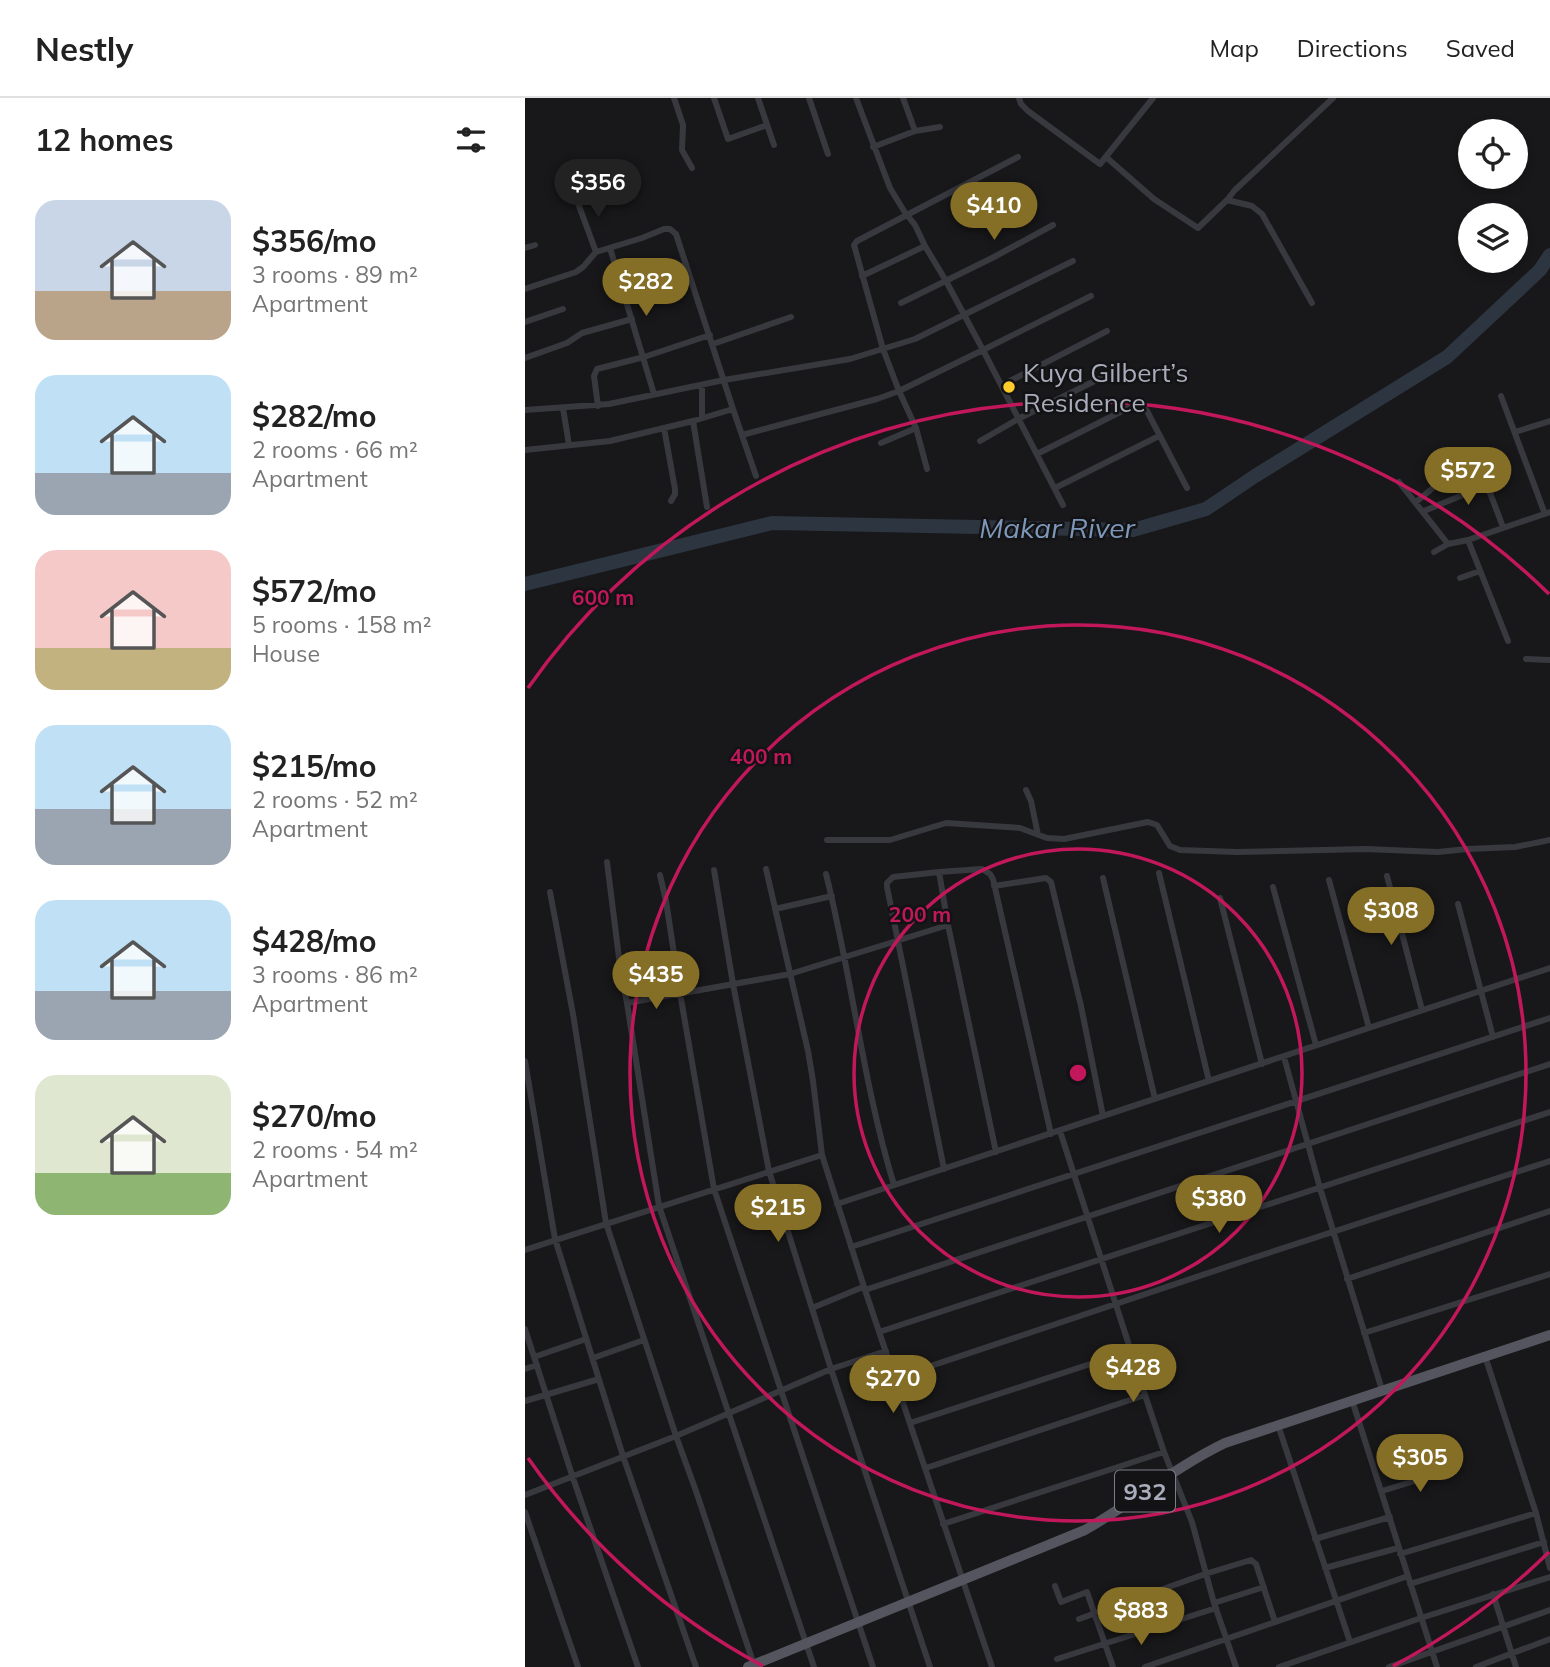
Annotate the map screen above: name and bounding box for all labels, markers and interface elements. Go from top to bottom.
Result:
text: Nestly [35,28,133,69]
text: Map [1209,33,1259,63]
text: Directions [1297,33,1408,63]
text: Saved [1446,33,1515,63]
map controls [1458,119,1528,273]
button: locate [1458,119,1528,189]
text: 12 homes [35,121,174,159]
icon: filters [452,121,490,159]
pin: $356 [557,159,639,219]
text: $356 [570,167,626,196]
pin: $410 [953,183,1035,242]
text: $410 [966,190,1022,219]
button: layers [1458,203,1528,273]
text: $356/mo [252,222,376,260]
icon: home [91,228,175,312]
pin: $282 [605,258,687,318]
text: 3 rooms · 89 m² [252,260,418,289]
text: $282 [618,266,674,295]
text: Apartment [252,289,368,318]
place label: Kuya Gilbert’s Residence [1023,356,1188,419]
marker: Kuya Gilbert’s Residence [1001,379,1017,395]
text: $282/mo [252,397,376,435]
icon: home [91,403,175,487]
text: 2 rooms · 66 m² [252,435,418,464]
pin: $572 [1427,448,1509,507]
text: $572 [1440,455,1496,484]
text: Apartment [252,464,368,493]
water label: Makar River [979,510,1137,545]
text: $572/mo [252,572,376,610]
icon: home [91,578,175,662]
text: 600 m [572,584,634,610]
text: 5 rooms · 158 m² [252,610,432,639]
text: House [252,639,320,668]
text: 400 m [730,743,792,769]
text: $215/mo [252,747,376,785]
icon: home [91,753,175,837]
text: 2 rooms · 52 m² [252,785,418,814]
text: Apartment [252,814,368,843]
pin: $308 [1350,888,1432,947]
text: $308 [1363,895,1419,924]
text: 200 m [889,901,951,927]
text: $428/mo [252,922,376,960]
icon: home [91,928,175,1012]
pin: $435 [615,951,697,1011]
text: $435 [628,959,684,988]
text: 3 rooms · 86 m² [252,960,418,989]
text: Apartment [252,989,368,1018]
centre of rings [1066,1061,1090,1085]
text: $270/mo [252,1097,376,1135]
icon: home [91,1103,175,1187]
text: 2 rooms · 54 m² [252,1135,418,1164]
text: Apartment [252,1164,368,1193]
pin: $380 [1178,1176,1260,1235]
text: $380 [1191,1183,1247,1212]
pin: $215 [737,1184,819,1244]
text: $215 [750,1192,806,1221]
pin: $428 [1092,1344,1174,1404]
text: $428 [1105,1352,1161,1381]
pin: $270 [852,1356,934,1415]
text: $270 [865,1363,921,1392]
pin: $305 [1379,1434,1461,1494]
text: $305 [1392,1442,1448,1471]
road number: 932 [1115,1470,1175,1512]
pin: $883 [1100,1588,1182,1647]
text: $883 [1113,1595,1169,1624]

